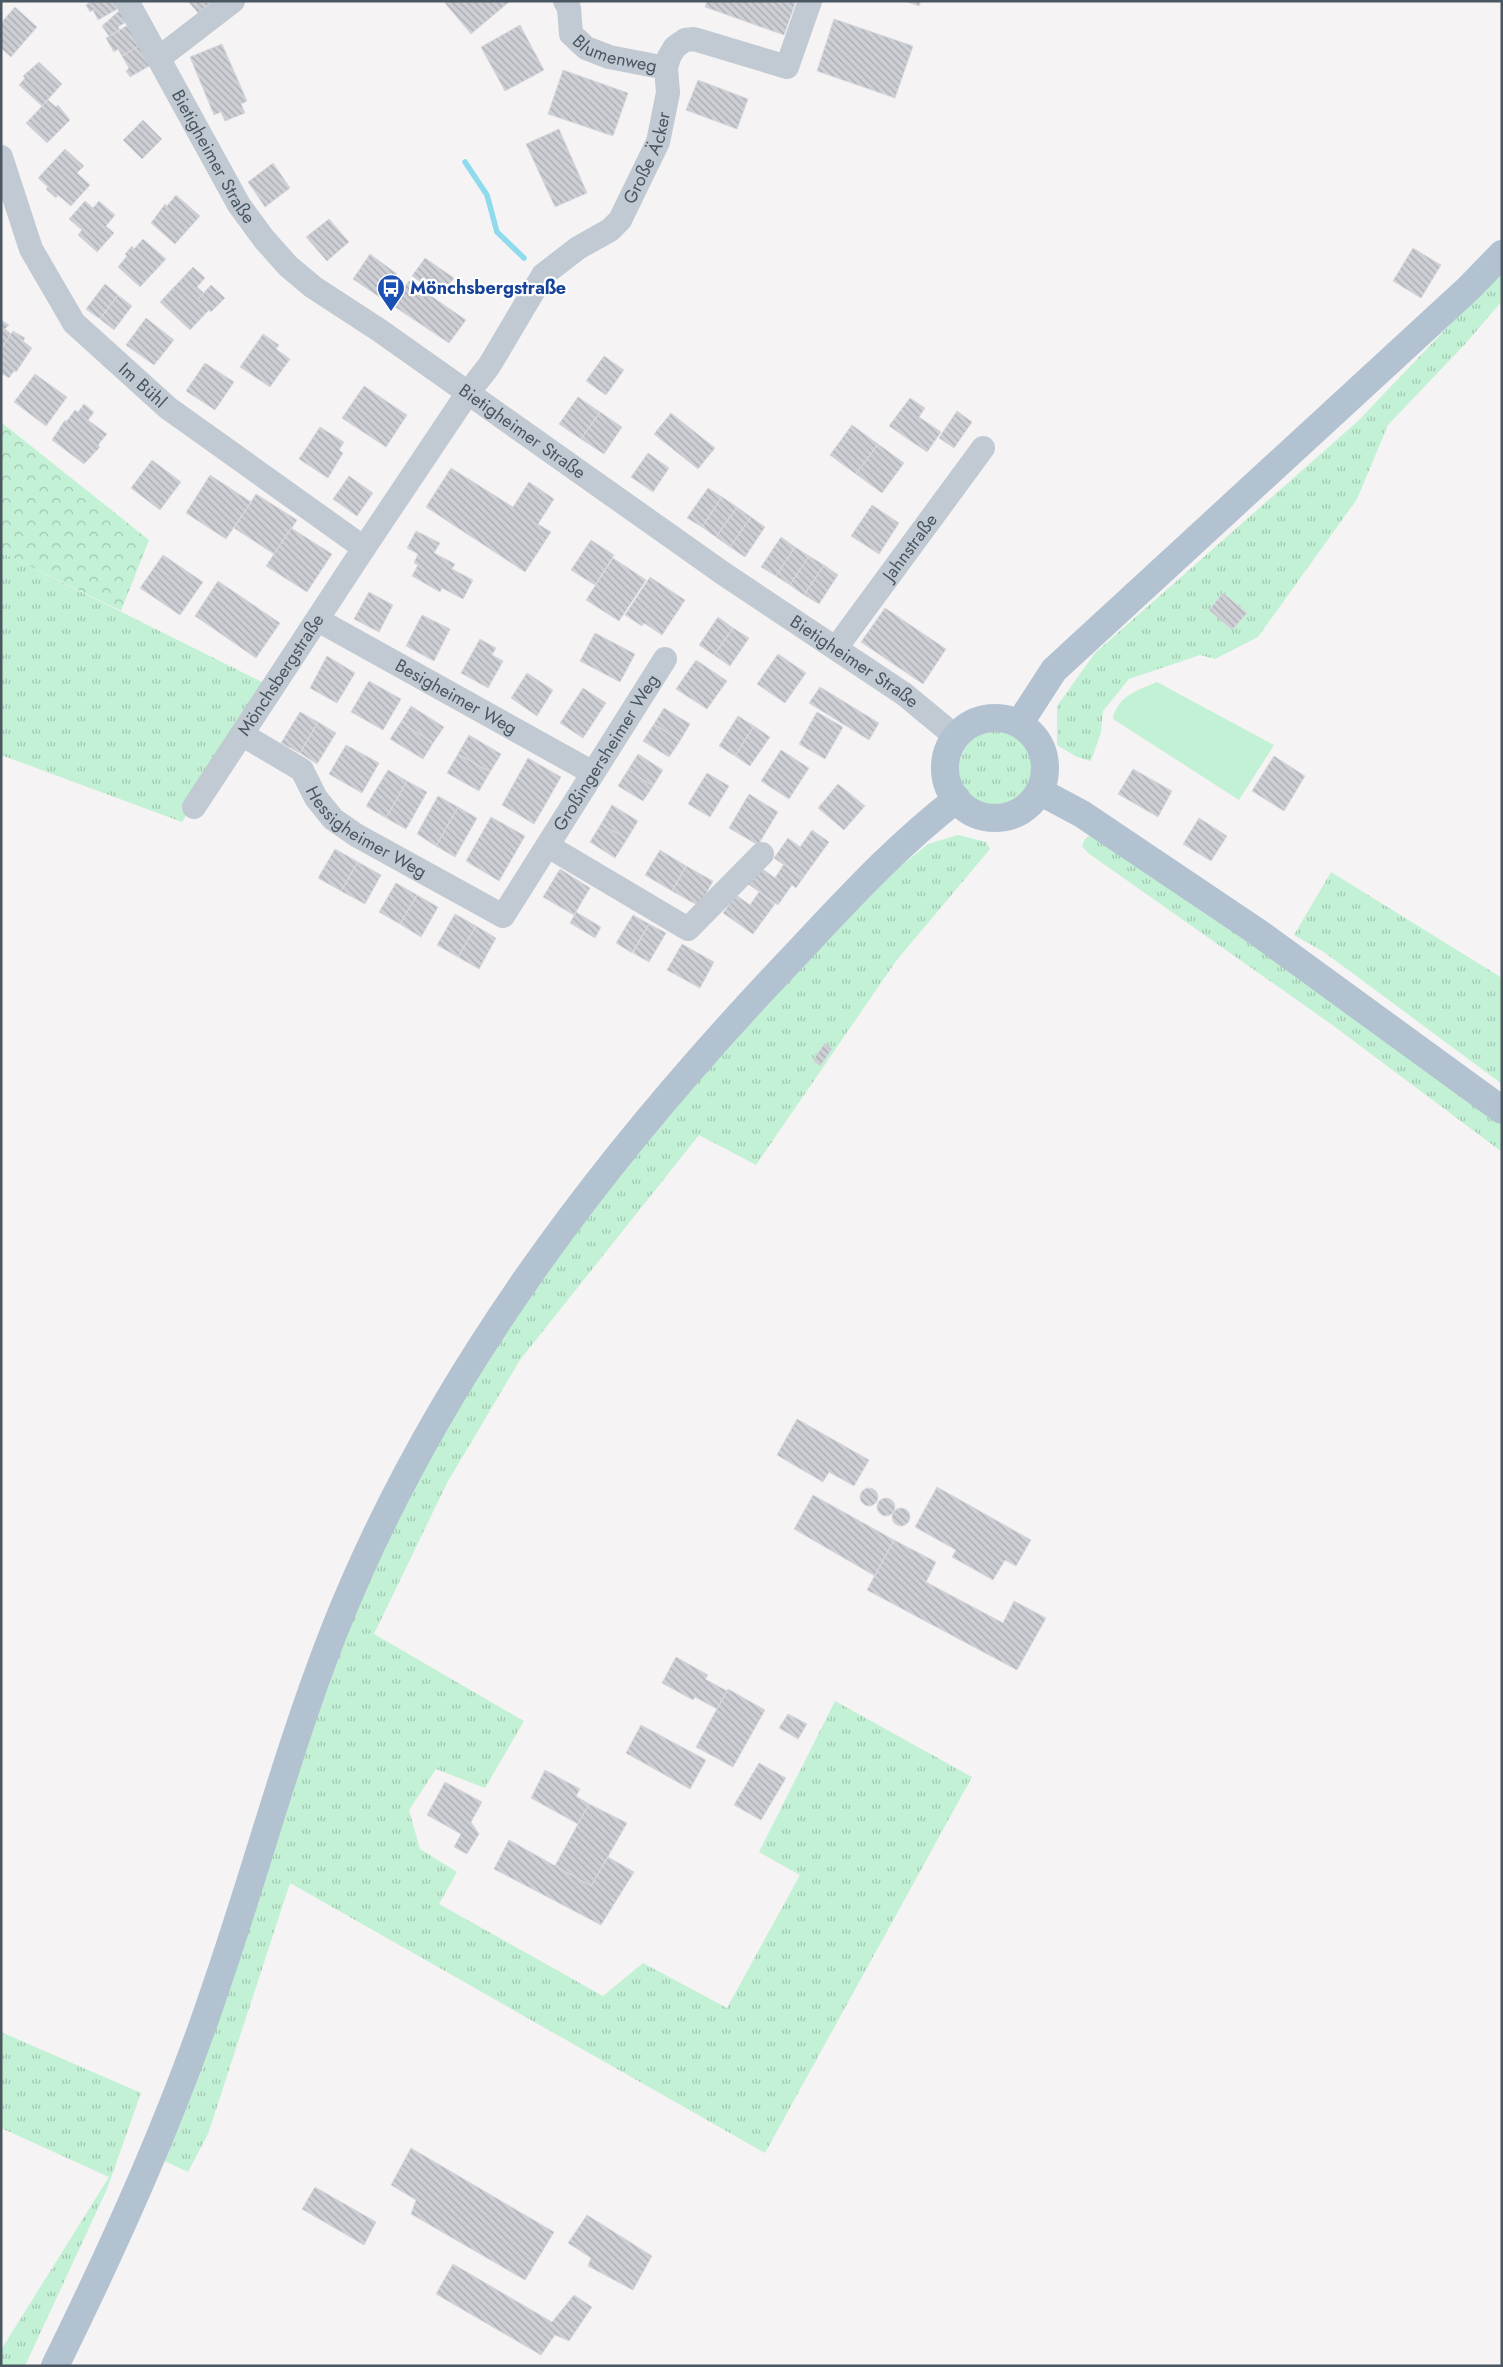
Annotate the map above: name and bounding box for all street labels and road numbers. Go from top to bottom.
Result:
street label: Blumenweg [566,29,659,79]
street label: Bietigheimer Straße [165,85,262,229]
street label: Große Äcker [617,108,677,208]
street label: Im Bühl [113,356,173,414]
street label: Bietigheimer Straße [454,377,591,485]
street label: Jahnstraße [875,508,944,588]
street label: Mönchsbergstraße [231,609,330,741]
street label: Bietigheimer Straße [785,609,924,714]
street label: Besigheimer Weg [390,652,522,741]
street label: Großingersheimer Weg [547,669,665,836]
street label: Hessigheimer Weg [299,782,431,885]

